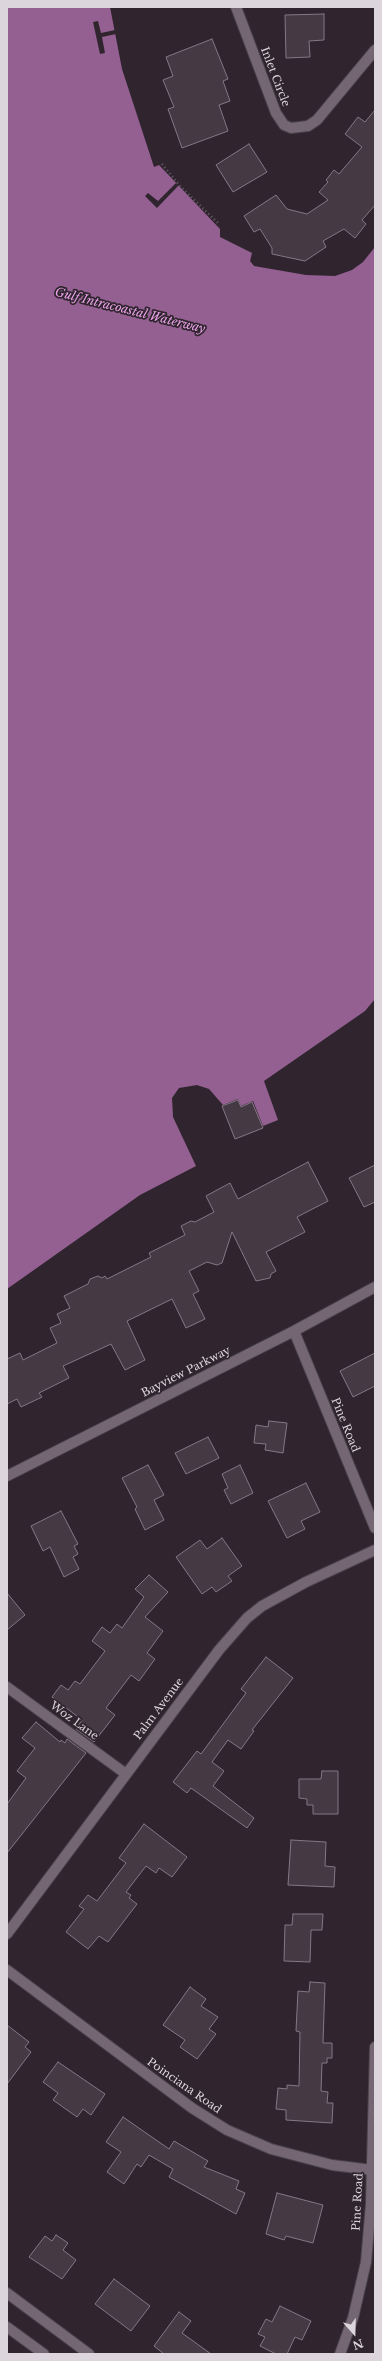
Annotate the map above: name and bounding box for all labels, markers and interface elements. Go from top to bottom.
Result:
street label: Inlet Circle [258,45,292,109]
water label: Gulf Intracoastal Waterway [53,285,207,337]
street label: Bayview Parkway [139,1344,233,1400]
street label: Pine Road [328,1396,362,1454]
street label: Palm Avenue [131,1676,187,1742]
street label: Woz Lane [47,1699,101,1743]
street label: Poinciana Road [144,2055,224,2117]
street label: Pine Road [350,2173,366,2231]
north arrow [334,2313,374,2353]
text: N [351,2336,365,2353]

